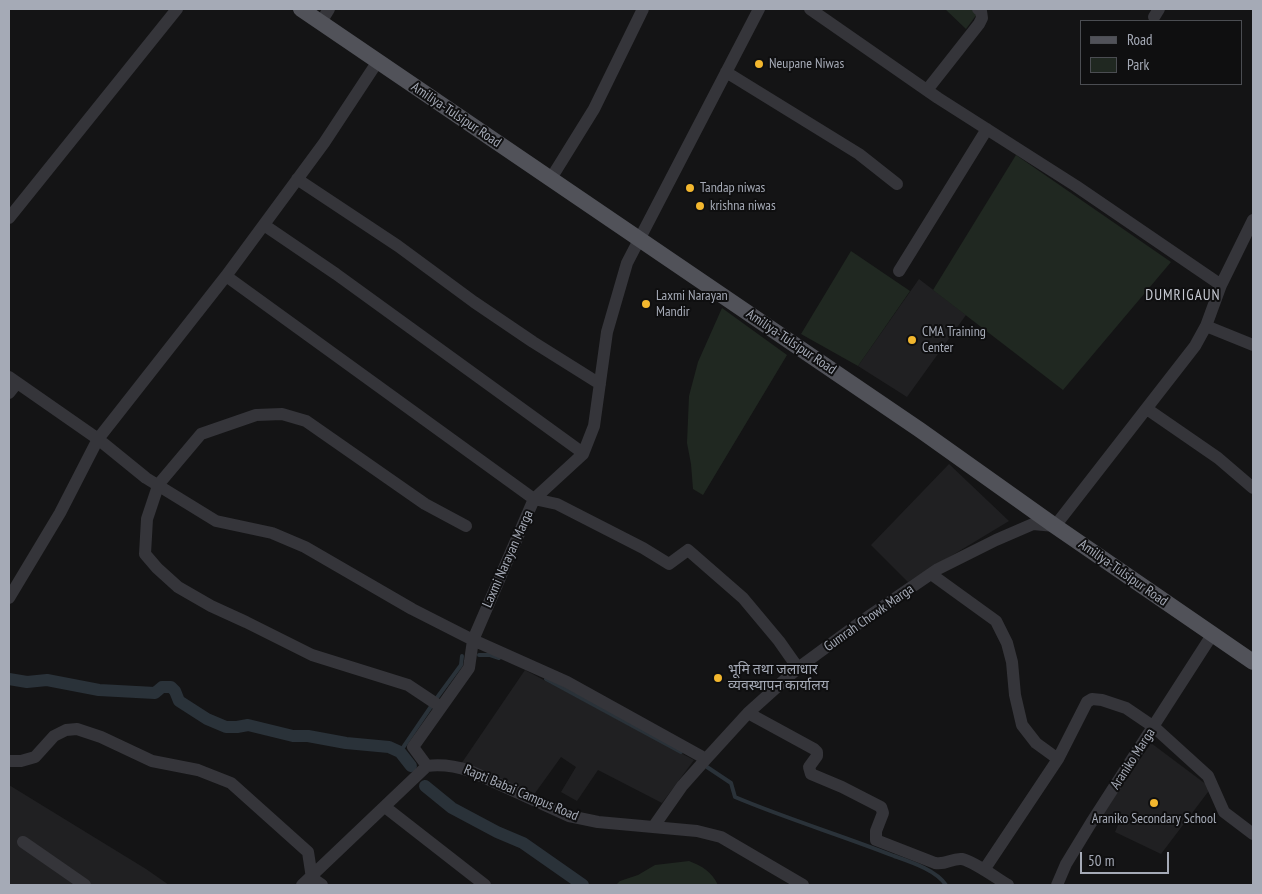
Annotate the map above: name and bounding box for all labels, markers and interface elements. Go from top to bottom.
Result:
legend [1080,20,1242,85]
text: Road [1127,30,1153,49]
text: Park [1127,55,1149,74]
place label: Neupane Niwas [769,56,844,72]
marker: Neupane Niwas [753,58,765,70]
street label: Amiliya-Tulsipur Road [408,79,504,151]
place label: Tandap niwas [700,180,765,196]
marker: Tandap niwas [684,182,696,194]
place label: krishna niwas [710,198,776,214]
marker: krishna niwas [694,200,706,212]
district label: DUMRIGAUN [1144,287,1222,305]
place label: Laxmi Narayan Mandir [656,288,728,321]
marker: Laxmi Narayan Mandir [640,298,652,310]
street label: Amiliya-Tulsipur Road [743,306,839,378]
place label: CMA Training Center [922,324,986,357]
marker: CMA Training Center [906,334,918,346]
street label: Laxmi Narayan Marga [479,508,537,610]
street label: Amiliya-Tulsipur Road [1075,536,1171,610]
street label: Gumrah Chowk Marga [821,581,917,655]
place label: भूमि तथा जलाधार व्यवस्थापन कार्यालय [728,662,829,694]
marker: भूमि तथा जलाधार व्यवस्थापन कार्यालय [712,672,724,684]
street label: Araniko Marga [1107,725,1159,793]
street label: Rapti Babai Campus Road [461,761,581,825]
marker: Araniko Secondary School [1148,797,1160,809]
place label: Araniko Secondary School [1092,811,1216,827]
scale bar [1082,842,1171,874]
text: 50 m [1088,851,1114,870]

